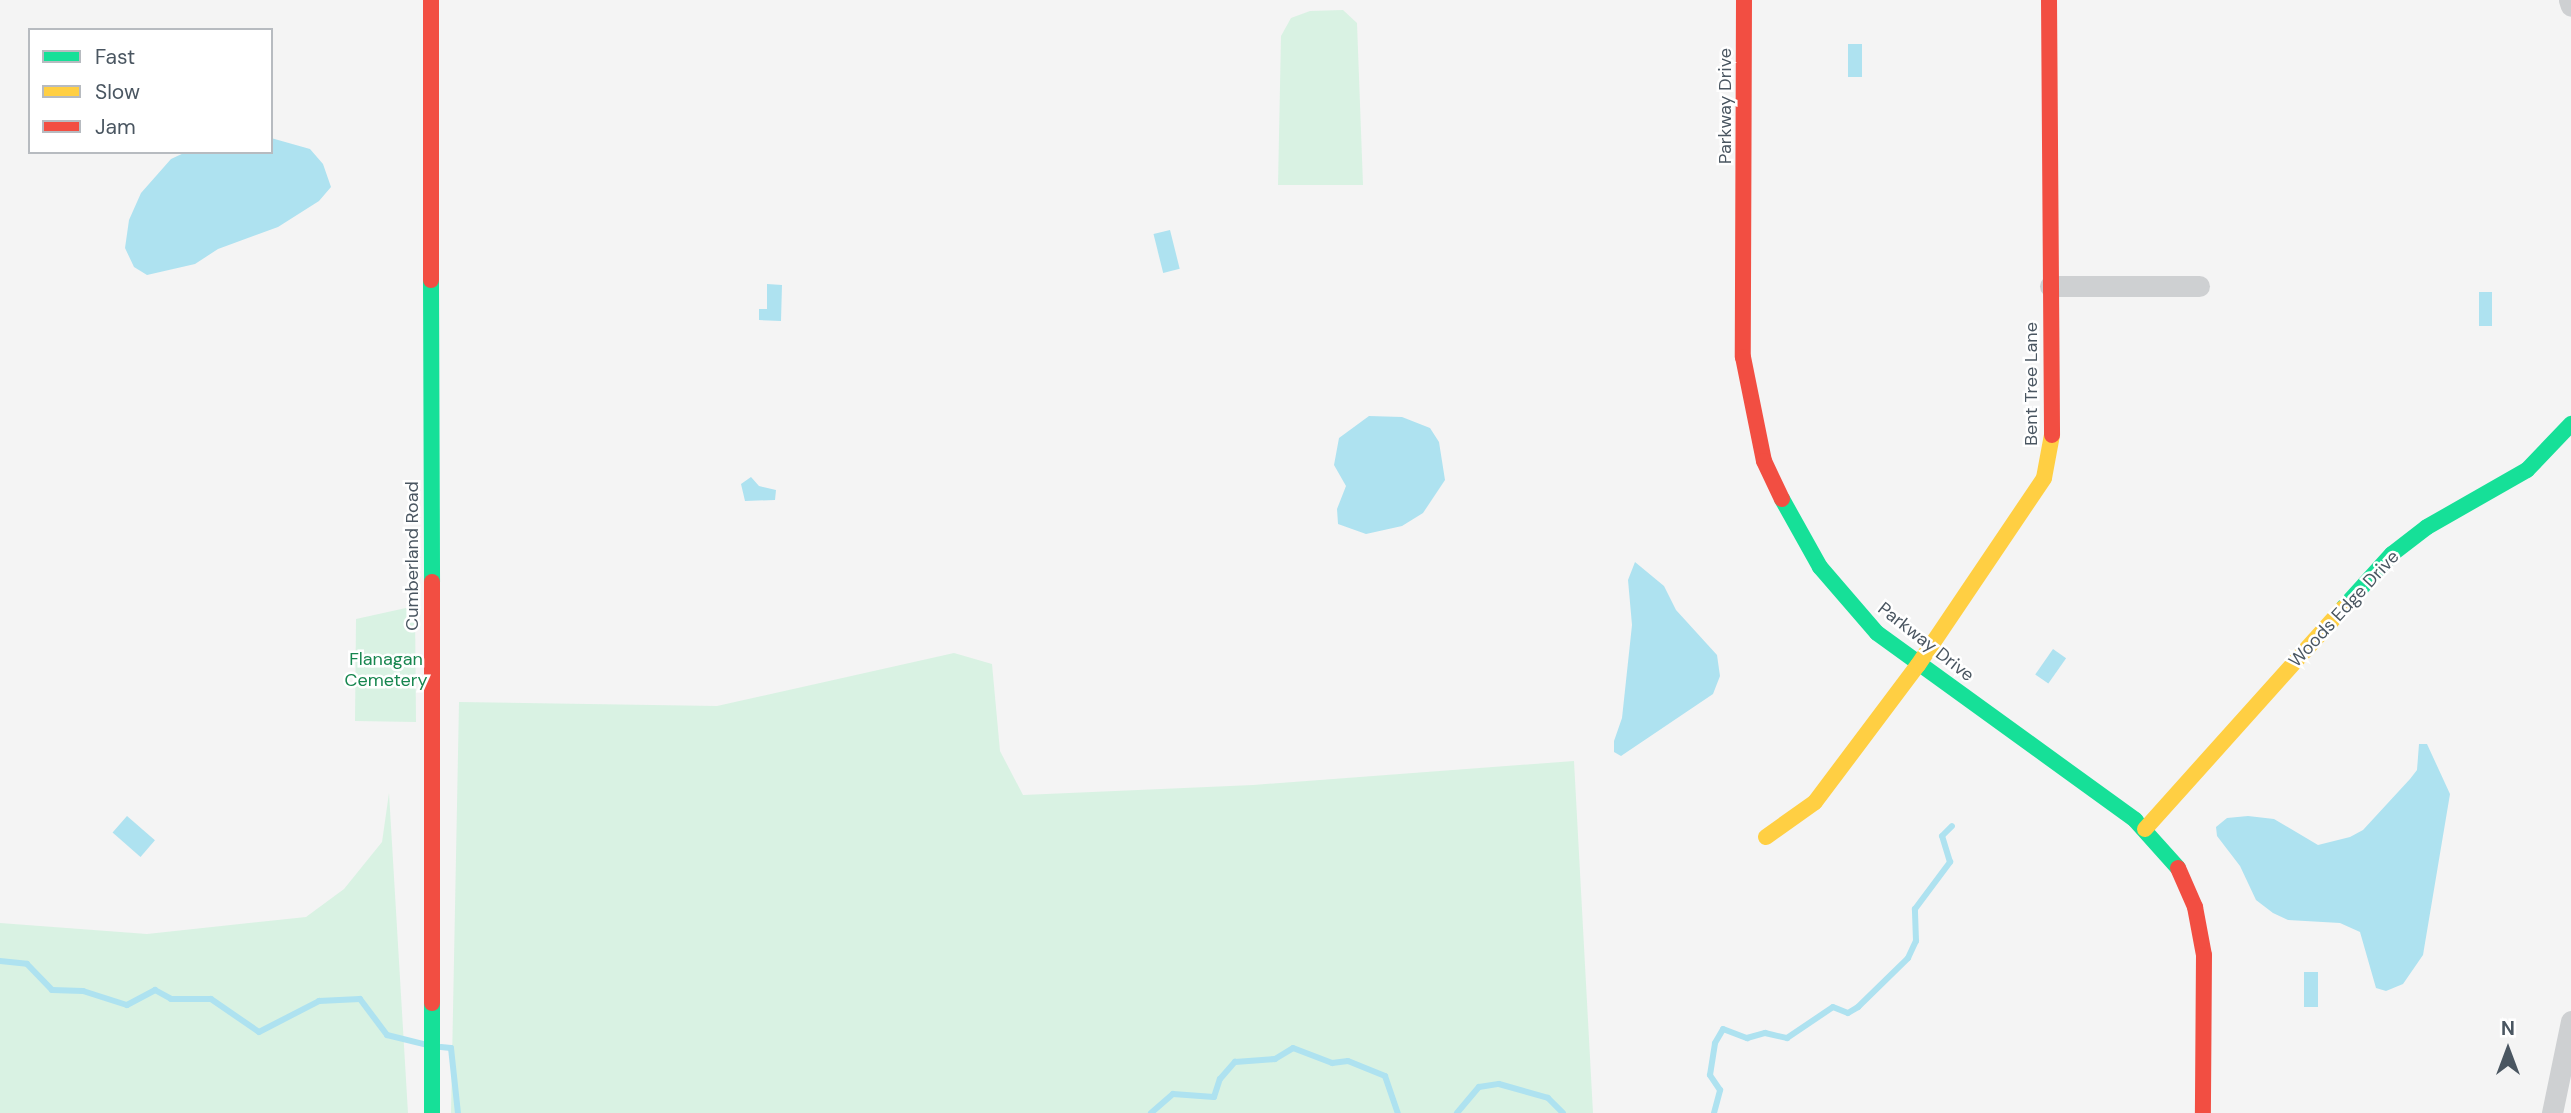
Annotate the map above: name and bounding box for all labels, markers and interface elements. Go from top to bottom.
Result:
legend [28,28,273,154]
text: Fast [95,43,135,71]
street label: Parkway Drive [1714,48,1736,164]
text: Slow [95,78,140,106]
text: Jam [95,113,136,141]
street label: Bent Tree Lane [2020,322,2042,446]
street label: Cumberland Road [401,481,423,631]
street label: Woods Edge Drive [2284,546,2404,672]
street label: Parkway Drive [1874,598,1978,686]
park label: Flanagan Cemetery [345,649,427,692]
north arrow [2473,1015,2543,1085]
text: N [2501,1016,2515,1041]

